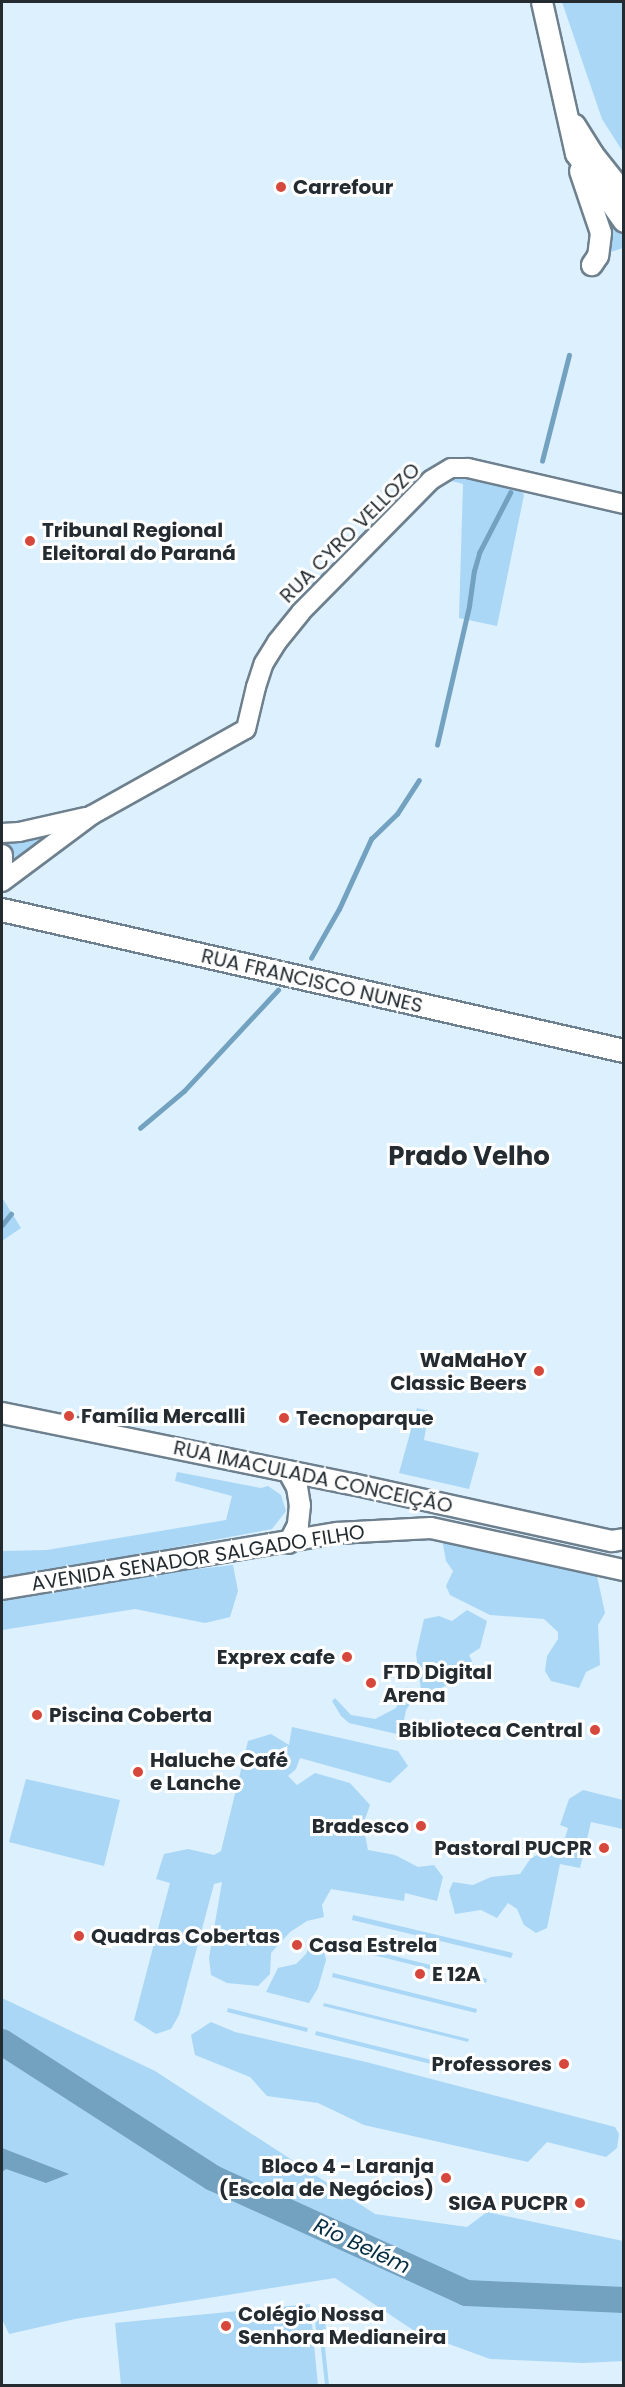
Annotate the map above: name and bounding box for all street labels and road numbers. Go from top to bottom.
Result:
street label: RUA CYRO VELLOZO [275,458,425,608]
street label: RUA FRANCISCO NUNES [199,944,425,1018]
street label: RUA IMACULADA CONCEIÇÃO [171,1436,455,1518]
street label: AVENIDA SENADOR SALGADO FILHO [29,1520,367,1596]

